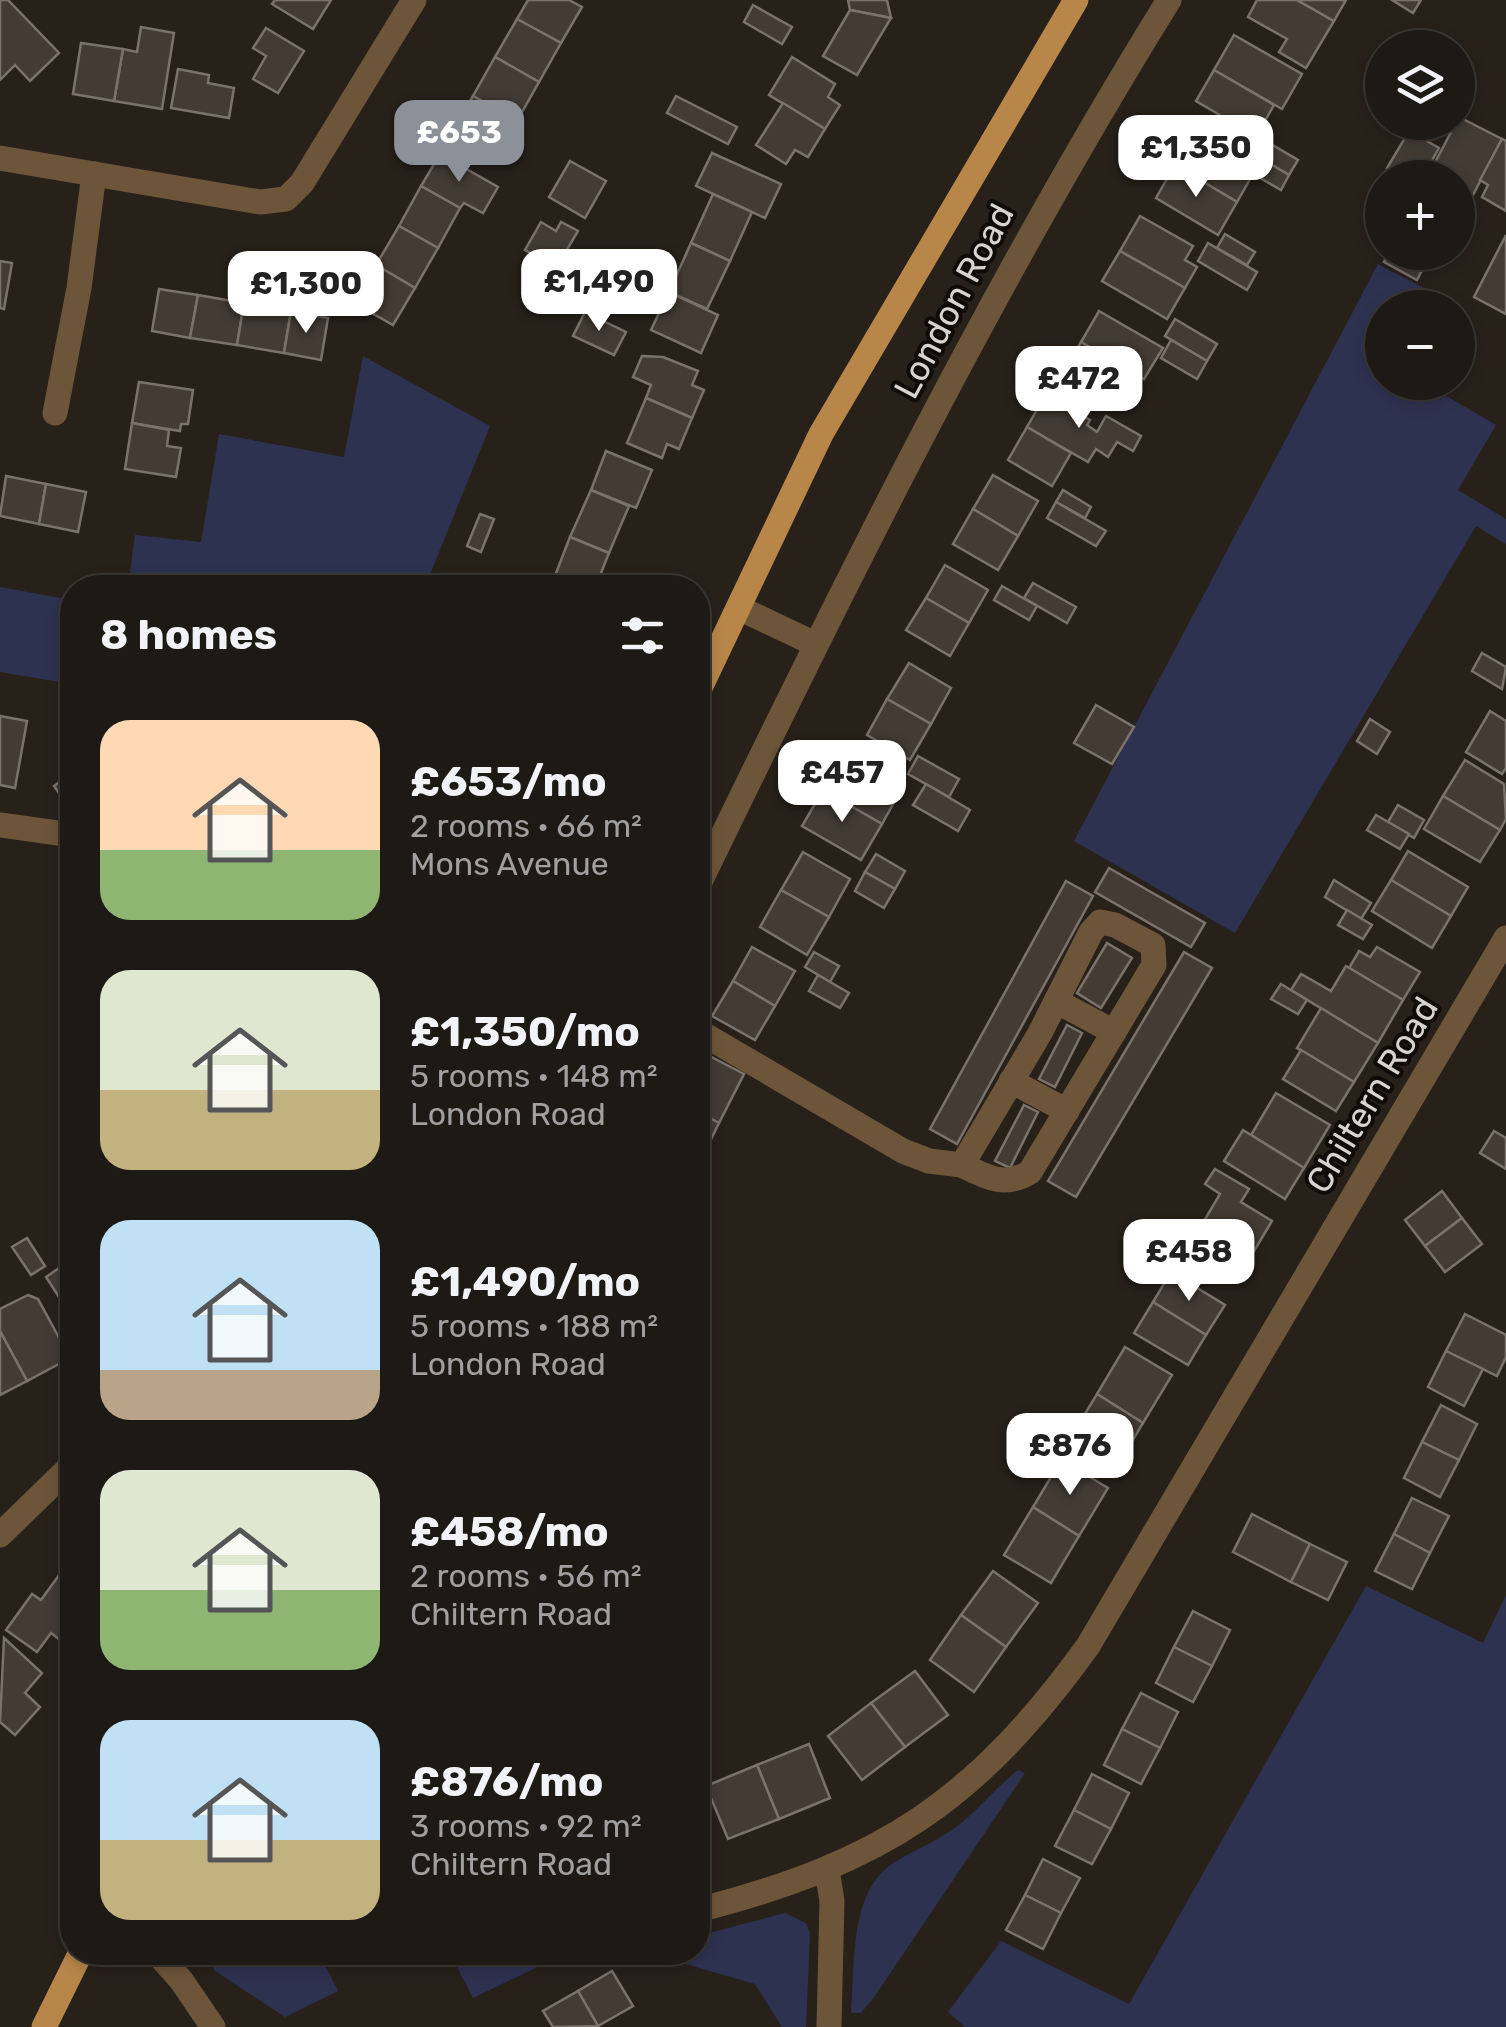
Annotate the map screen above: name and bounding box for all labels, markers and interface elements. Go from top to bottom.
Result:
map controls [1365,30,1475,400]
button: layers [1365,30,1475,140]
pin: £653 [400,100,518,185]
text: £653 [416,113,502,151]
pin: £1,350 [1115,115,1277,200]
text: £1,350 [1140,128,1252,166]
button: + [1365,160,1475,270]
street label: London Road [885,197,1023,405]
pin: £1,490 [518,249,680,334]
pin: £1,300 [225,251,387,336]
text: £1,490 [543,262,655,300]
text: £1,300 [250,264,362,302]
button: − [1365,290,1475,400]
pin: £472 [1020,346,1138,431]
text: £472 [1037,359,1121,397]
icon: filters [615,608,670,663]
text: 8 homes [100,610,277,660]
pin: £457 [783,740,901,825]
text: £457 [800,753,884,791]
text: £653/mo [410,757,607,807]
icon: home [180,760,300,880]
text: 2 rooms · 66 m² [410,807,642,845]
text: Mons Avenue [410,845,609,883]
street label: Chiltern Road [1297,990,1447,1200]
text: £1,350/mo [410,1007,640,1057]
icon: home [180,1010,300,1130]
text: 5 rooms · 148 m² [410,1057,658,1095]
text: London Road [410,1095,606,1133]
pin: £458 [1130,1219,1248,1304]
text: £458 [1145,1232,1233,1270]
text: £1,490/mo [410,1257,640,1307]
icon: home [180,1260,300,1380]
text: 5 rooms · 188 m² [410,1307,658,1345]
text: London Road [410,1345,606,1383]
pin: £876 [1011,1413,1129,1498]
text: £876 [1028,1426,1112,1464]
text: £458/mo [410,1507,609,1557]
icon: home [180,1510,300,1630]
text: 2 rooms · 56 m² [410,1557,642,1595]
text: Chiltern Road [410,1595,612,1633]
text: £876/mo [410,1757,603,1807]
icon: home [180,1760,300,1880]
text: 3 rooms · 92 m² [410,1807,642,1845]
text: Chiltern Road [410,1845,612,1883]

